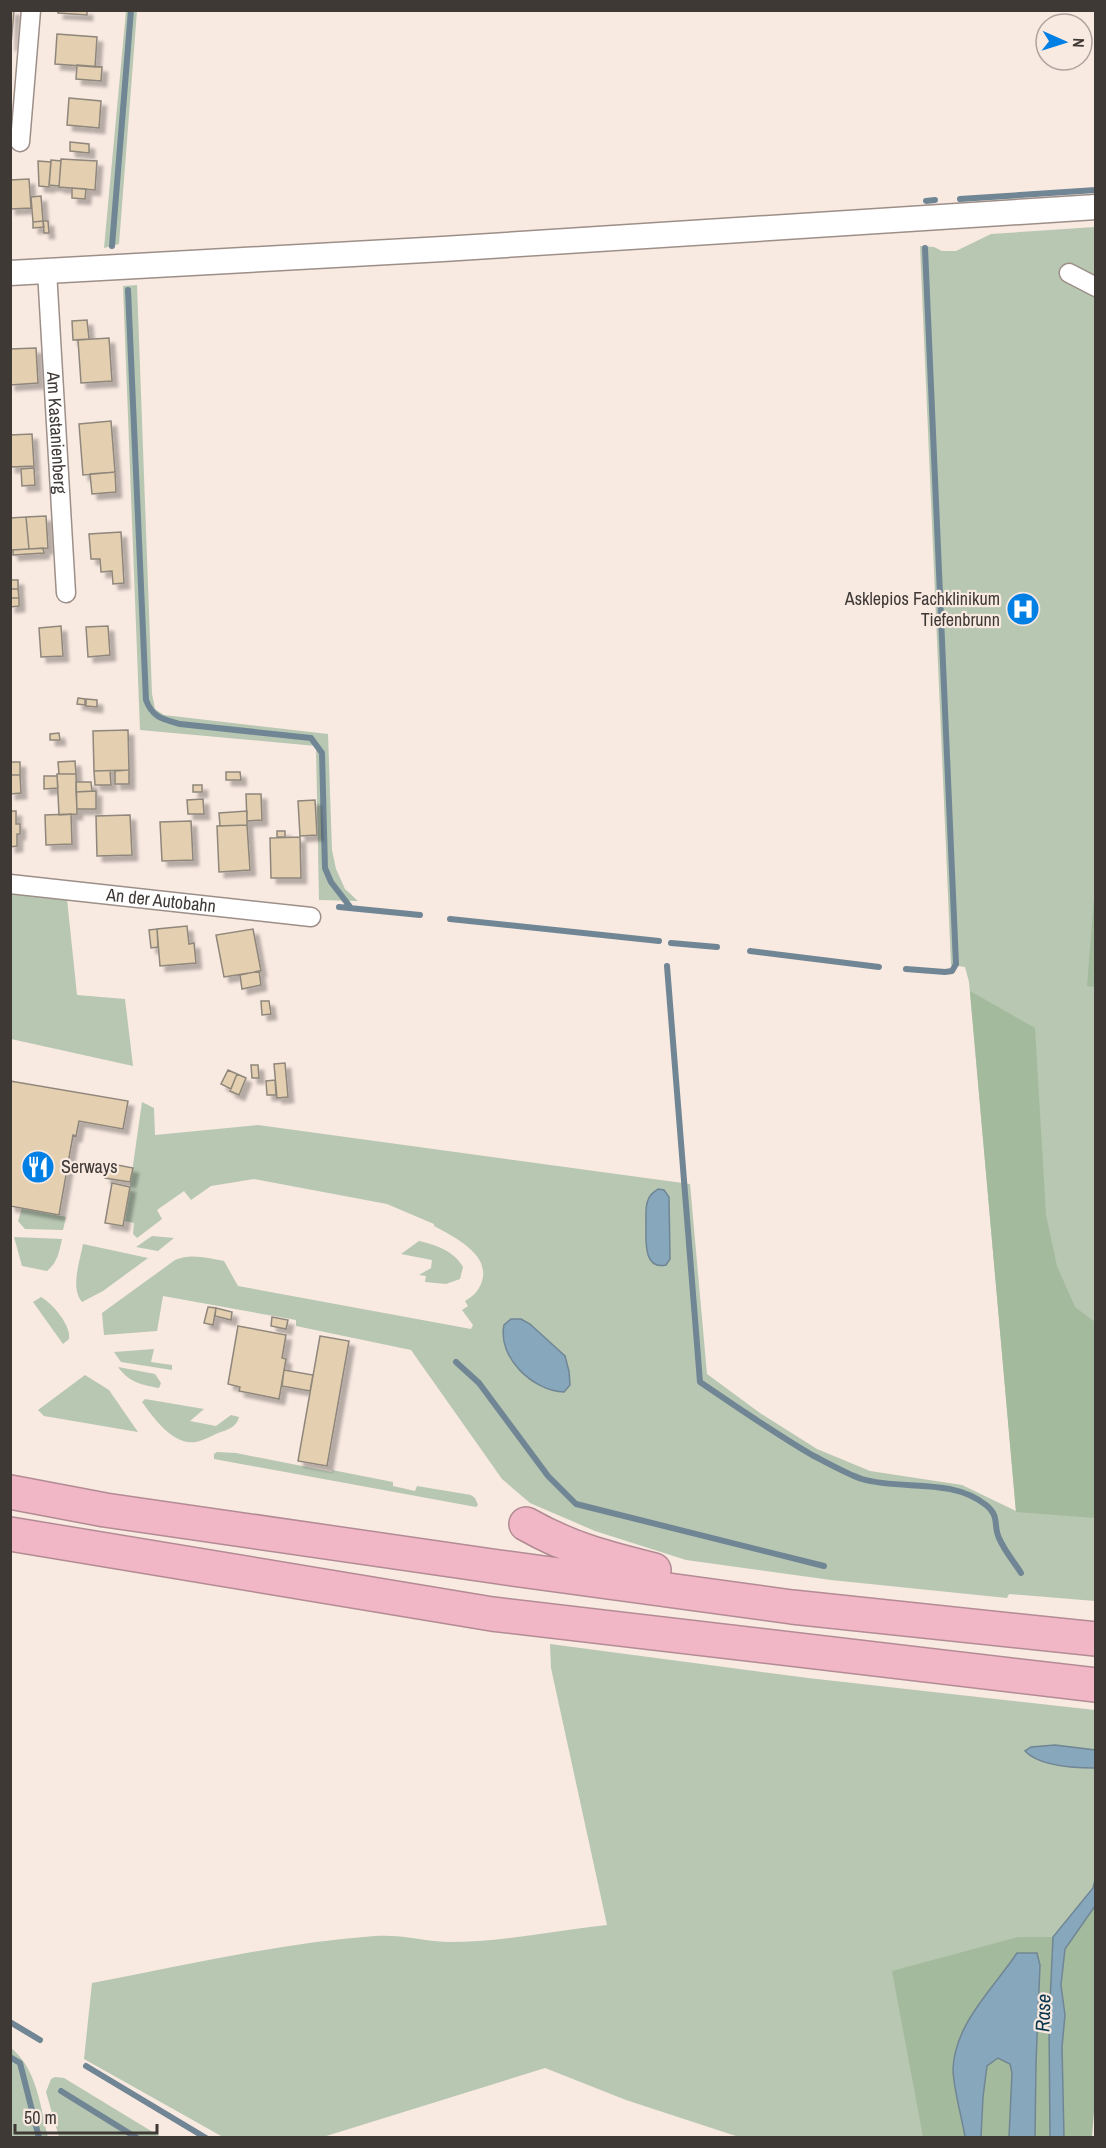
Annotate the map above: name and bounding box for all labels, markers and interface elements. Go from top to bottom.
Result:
north arrow [1034,12,1094,72]
text: N [1068,37,1090,48]
street label: Am Kastanienberg [41,370,73,495]
place label: Asklepios Fachklinikum Tiefenbrunn [844,586,1000,632]
hospital icon: Asklepios Fachklinikum Tiefenbrunn [1005,591,1041,627]
street label: An der Autobahn [104,882,217,918]
restaurant icon: Serways [20,1149,56,1185]
place label: Serways [61,1154,118,1179]
water label: Rase [1028,1993,1057,2033]
scale bar [15,2097,158,2135]
text: 50 m [24,2105,57,2130]

